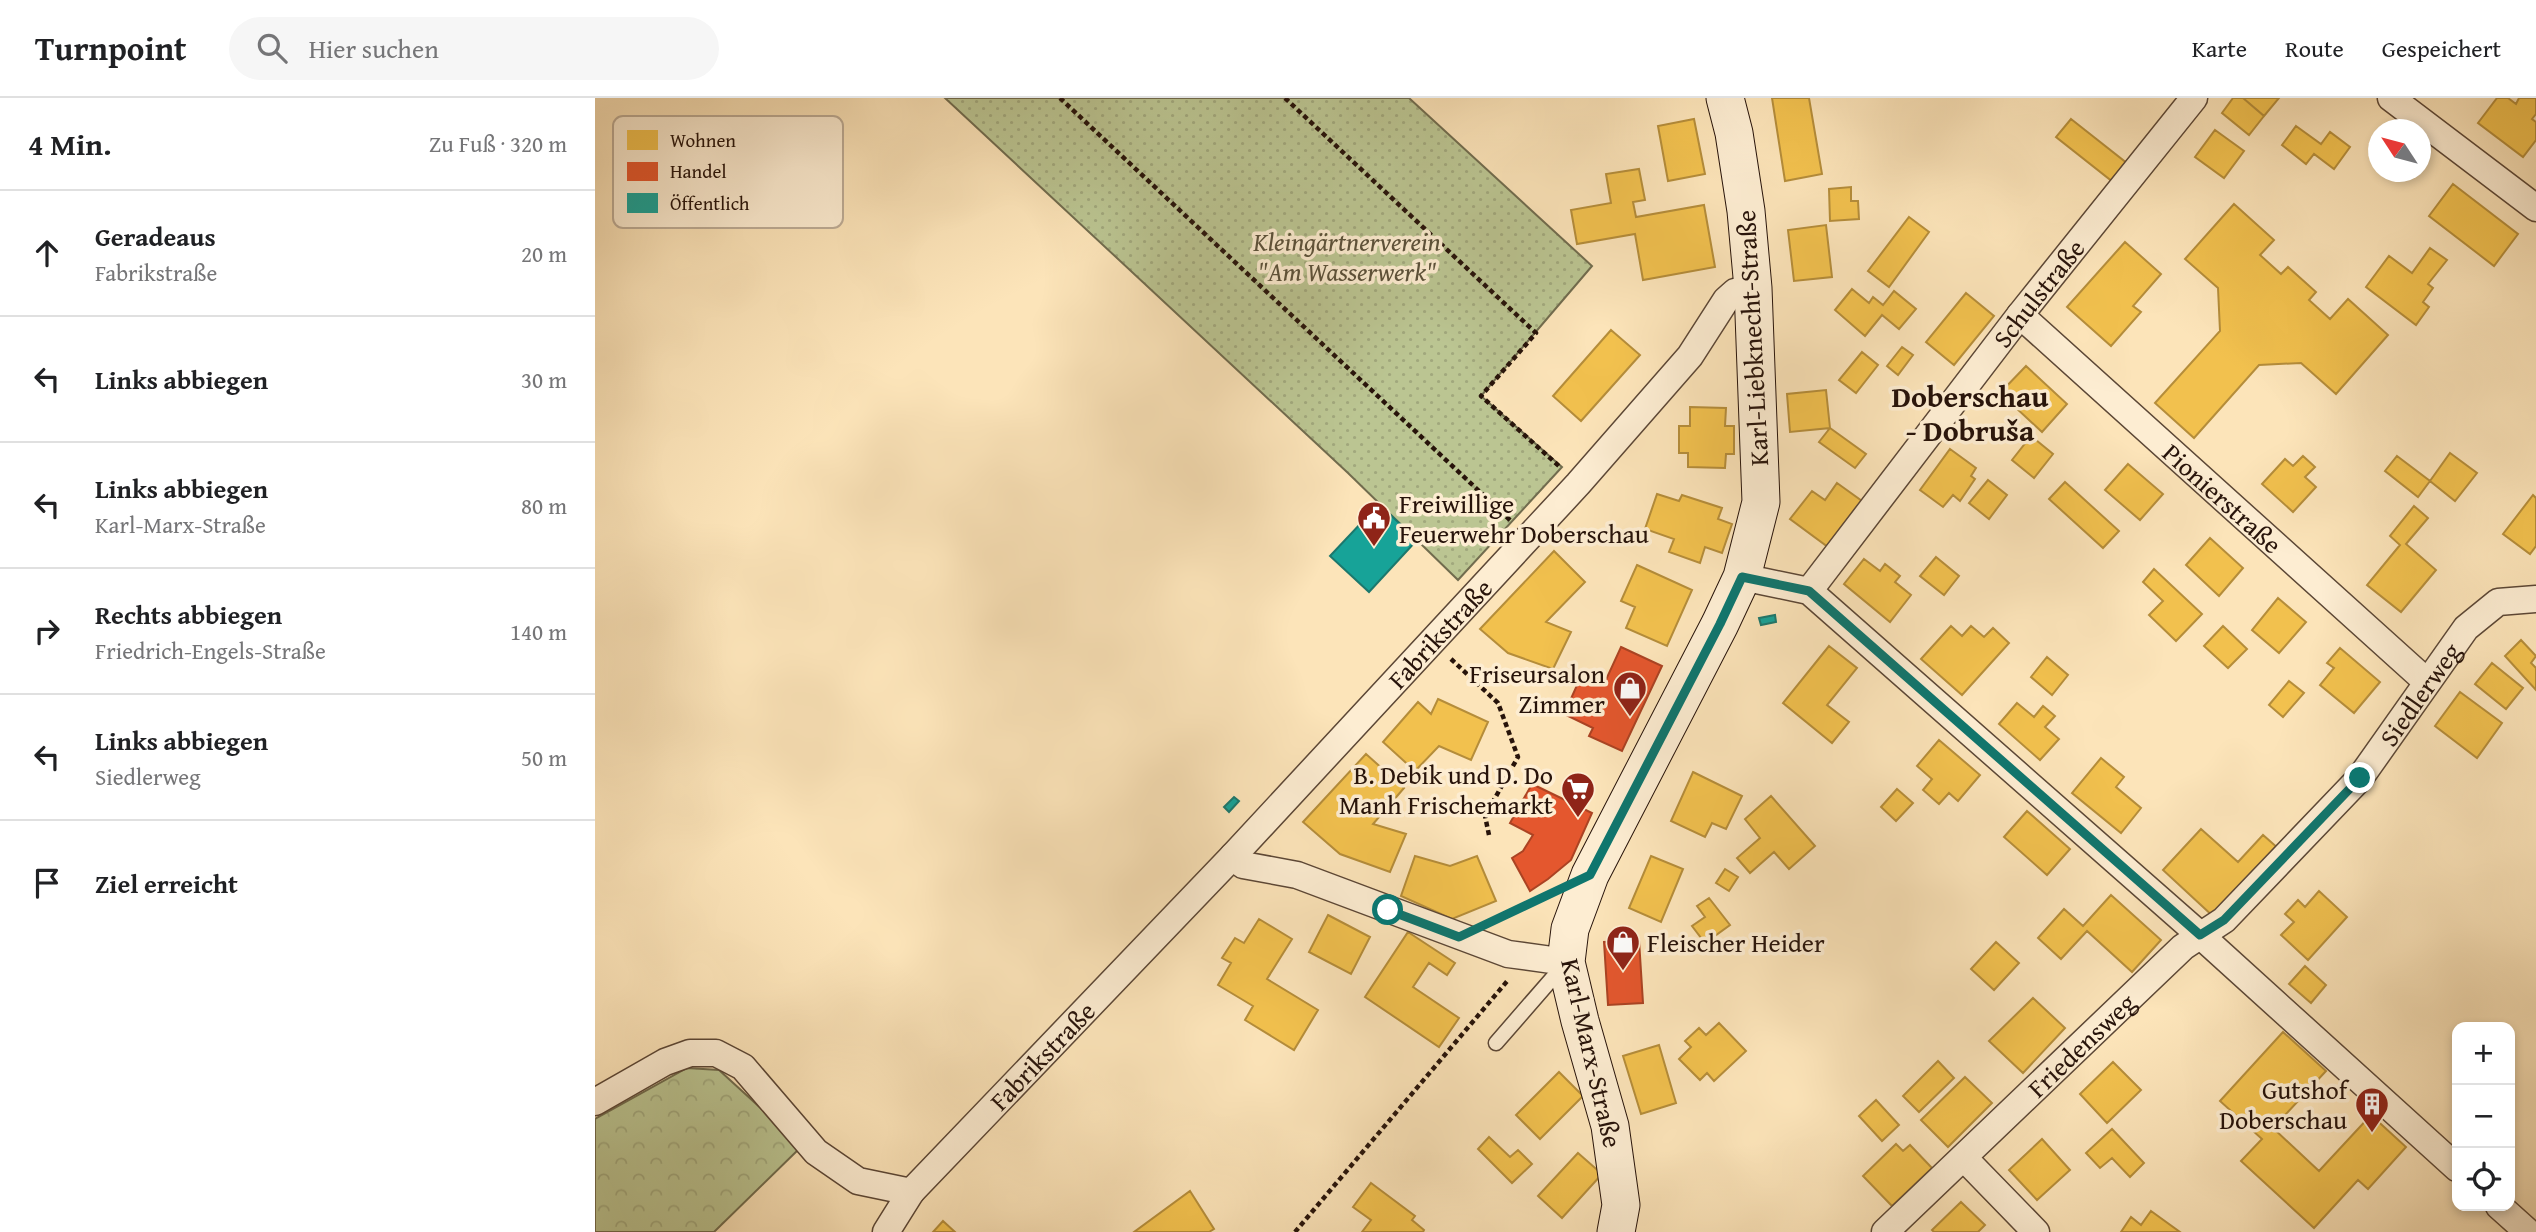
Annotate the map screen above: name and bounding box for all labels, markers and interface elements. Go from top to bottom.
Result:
search box [229,17,719,80]
text: Turnpoint [35,24,187,72]
icon: search [253,29,291,67]
text: Hier suchen [309,29,439,68]
text: Karte [2192,31,2247,66]
text: Route [2285,31,2344,66]
text: Gespeichert [2382,31,2501,66]
legend [613,116,843,228]
north arrow [2368,119,2431,182]
text: 4 Min. [28,122,111,166]
text: Wohnen [670,126,736,154]
text: Zu Fuß · 320 m [429,127,567,160]
text: Handel [670,157,727,185]
text: Öffentlich [670,189,750,217]
street label: Karl-Liebknecht-Straße [1726,209,1778,467]
text: Geradeaus [95,217,216,256]
park label: Kleingärtnerverein "Am Wasserwerk" [1252,222,1441,291]
street label: Schulstraße [1983,230,2094,356]
icon: ahead [28,234,66,272]
text: 20 m [521,237,567,270]
text: Fabrikstraße [95,256,217,289]
icon: left [28,360,66,398]
text: Links abbiegen [95,360,268,399]
text: 30 m [521,363,567,396]
district label: Doberschau - Dobruša [1891,374,2049,452]
street label: Pionierstraße [2154,433,2291,562]
text: Links abbiegen [95,469,268,508]
place label: Freiwillige Feuerwehr Doberschau [1399,484,1649,553]
icon: left [28,486,66,524]
text: 80 m [521,489,567,522]
public building icon: Freiwillige Feuerwehr Doberschau [1355,499,1393,548]
text: Karl-Marx-Straße [95,508,266,541]
street label: Fabrikstraße [1378,569,1501,697]
text: Rechts abbiegen [95,595,282,634]
icon: right [28,612,66,650]
text: 140 m [510,615,567,648]
text: Friedrich-Engels-Straße [95,634,326,667]
street label: Siedlerweg [2369,634,2470,754]
place label: Friseursalon Zimmer [1469,654,1605,723]
shop icon: Friseursalon Zimmer [1611,669,1649,718]
text: Links abbiegen [95,721,268,760]
icon: left [28,738,66,776]
text: 50 m [521,741,567,774]
place label: B. Debik und D. Do Manh Frischemarkt [1339,755,1553,824]
text: Siedlerweg [95,760,201,793]
route end [2344,762,2375,793]
supermarket icon: B. Debik und D. Do Manh Frischemarkt [1559,770,1597,819]
icon: arrive [28,864,66,902]
text: Ziel erreicht [95,864,238,903]
route start [1372,894,1403,925]
shop icon: Fleischer Heider [1604,923,1642,972]
place label: Fleischer Heider [1647,923,1825,962]
street label: Karl-Marx-Straße [1551,955,1633,1151]
street label: Friedensweg [2018,983,2144,1106]
street label: Fabrikstraße [980,992,1104,1119]
map controls [2452,1022,2515,1211]
button: + [2452,1022,2515,1085]
place label: Gutshof Doberschau [2219,1070,2350,1139]
building icon: Gutshof Doberschau [2353,1085,2391,1134]
button: − [2452,1085,2515,1148]
button: locate [2452,1148,2515,1211]

